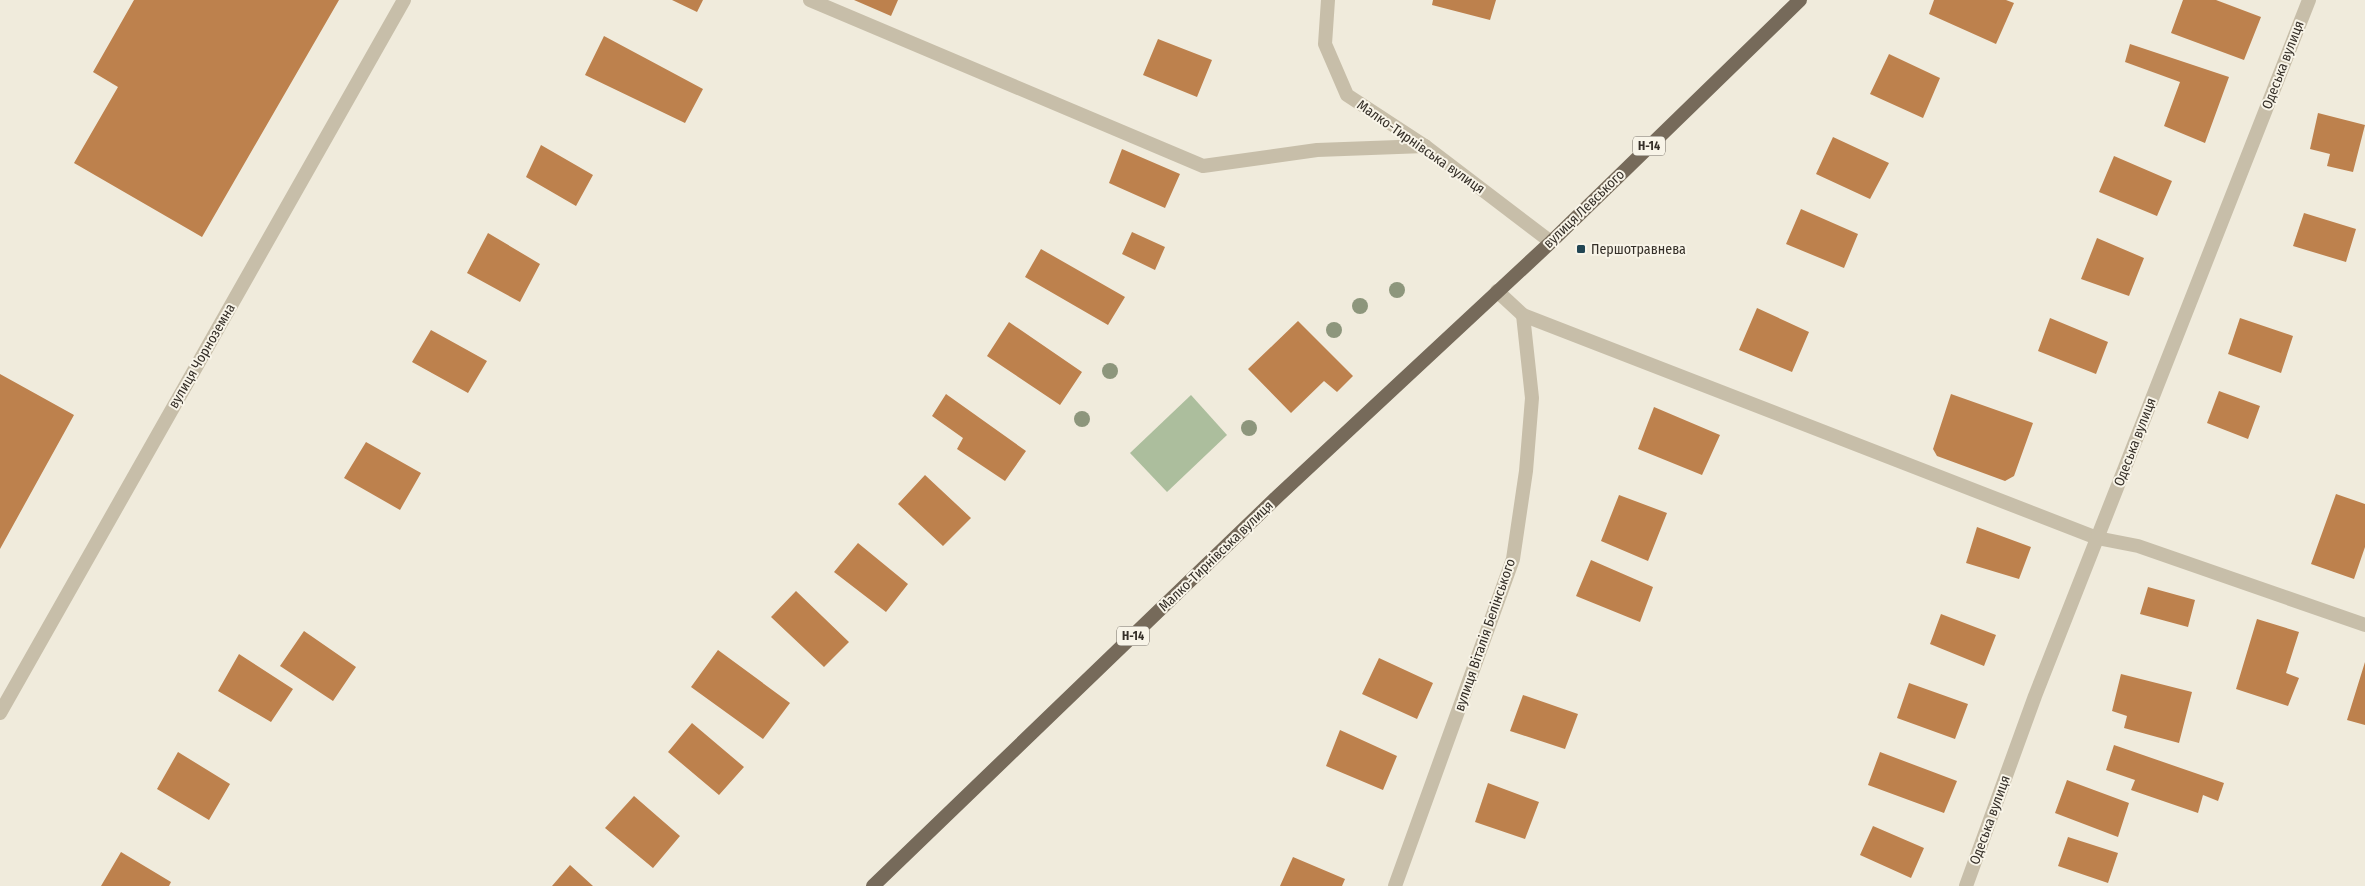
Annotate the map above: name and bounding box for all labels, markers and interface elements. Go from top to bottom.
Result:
street label: Одеська вулиця [2258,18,2308,112]
street label: Малко-Тирнівська вулиця [1354,96,1488,198]
road number: Н-14 [1633,136,1665,156]
street label: вулиця Левського [1540,166,1628,252]
place label: Першотравнева [1591,241,1686,258]
marker: Першотравнева [1575,243,1587,255]
street label: вулиця Чорноземна [165,300,239,411]
street label: Одеська вулиця [2110,395,2160,489]
street label: Малко-Тирнівська вулиця [1155,497,1277,615]
street label: вулиця Віталія Белінського [1451,556,1519,714]
road number: Н-14 [1117,626,1149,646]
street label: Одеська вулиця [1966,773,2014,867]

